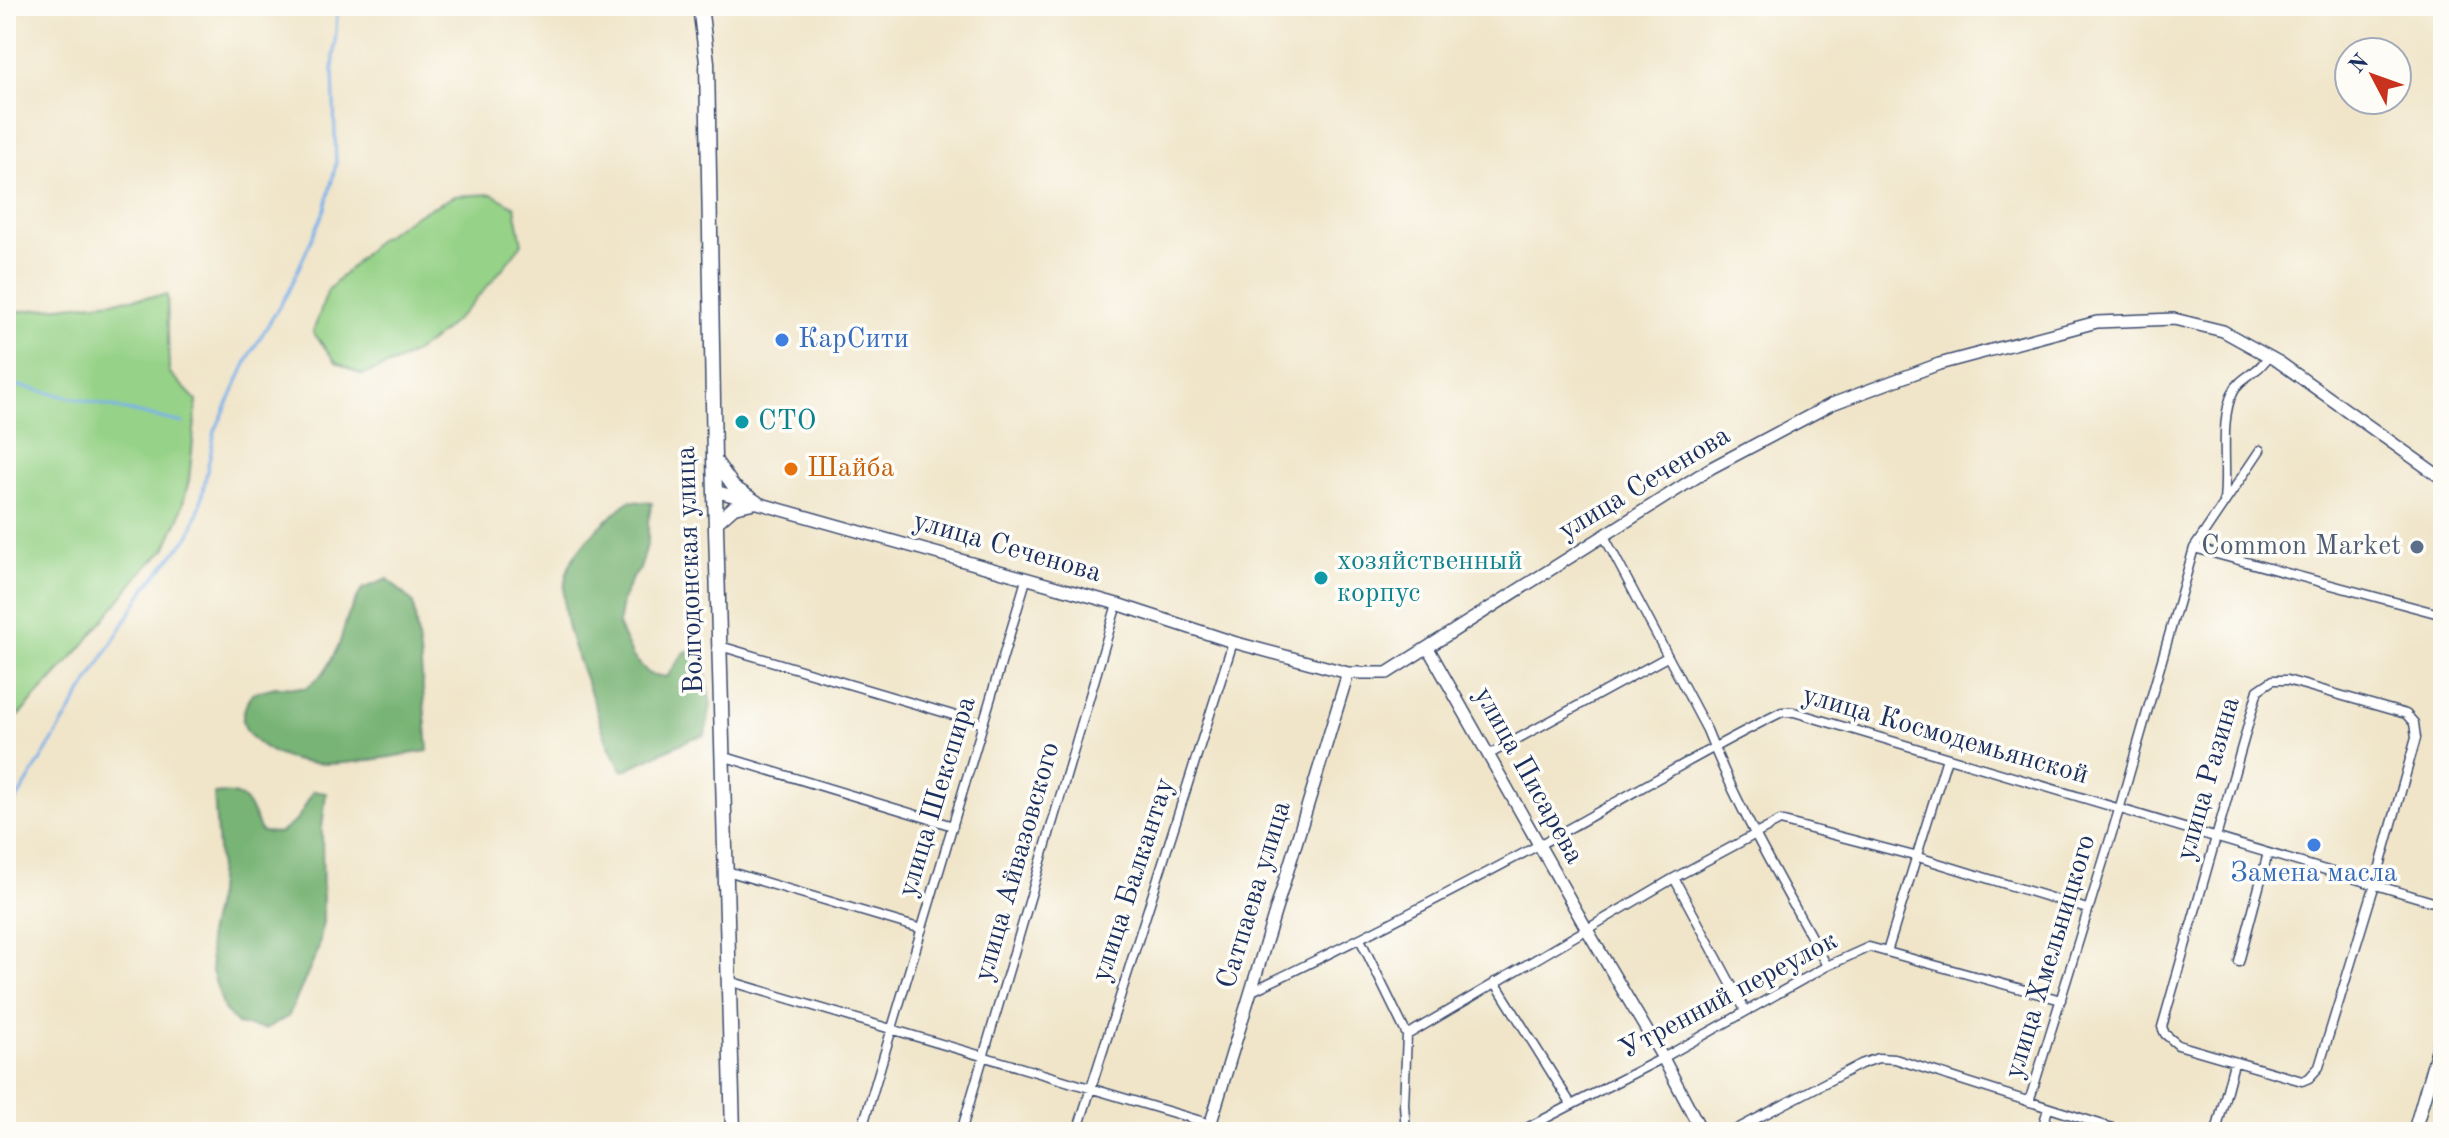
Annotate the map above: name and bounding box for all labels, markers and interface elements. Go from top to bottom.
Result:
north arrow [2333,36,2413,116]
text: N [2346,50,2373,78]
place label: КарСити [798,326,909,354]
marker: КарСити [773,331,791,349]
place label: СТО [758,408,816,436]
marker: СТО [733,413,751,431]
street label: улица Сеченова [1554,422,1736,546]
street label: Волгодонская улица [673,445,709,695]
place label: Шайба [807,455,895,483]
marker: Шайба [782,460,800,478]
street label: улица Сеченова [910,508,1104,588]
place label: Common Market [2201,533,2401,561]
marker: Common Market [2408,538,2426,556]
place label: хозяйственный корпус [1337,548,1523,608]
marker: хозяйственный корпус [1312,569,1330,587]
street label: улица Космодемьянской [1799,682,2091,790]
street label: улица Писарева [1468,683,1588,869]
street label: улица Шекспира [894,693,982,901]
street label: улица Разина [2172,694,2246,864]
street label: улица Айвазовского [970,739,1066,985]
street label: улица Балкантау [1088,775,1180,985]
street label: Сатпаева улица [1213,798,1297,992]
street label: улица Хмельницкого [2001,832,2101,1082]
marker: Замена масла [2305,836,2323,854]
place label: Замена масла [2230,860,2398,888]
street label: Утренний переулок [1616,927,1842,1065]

